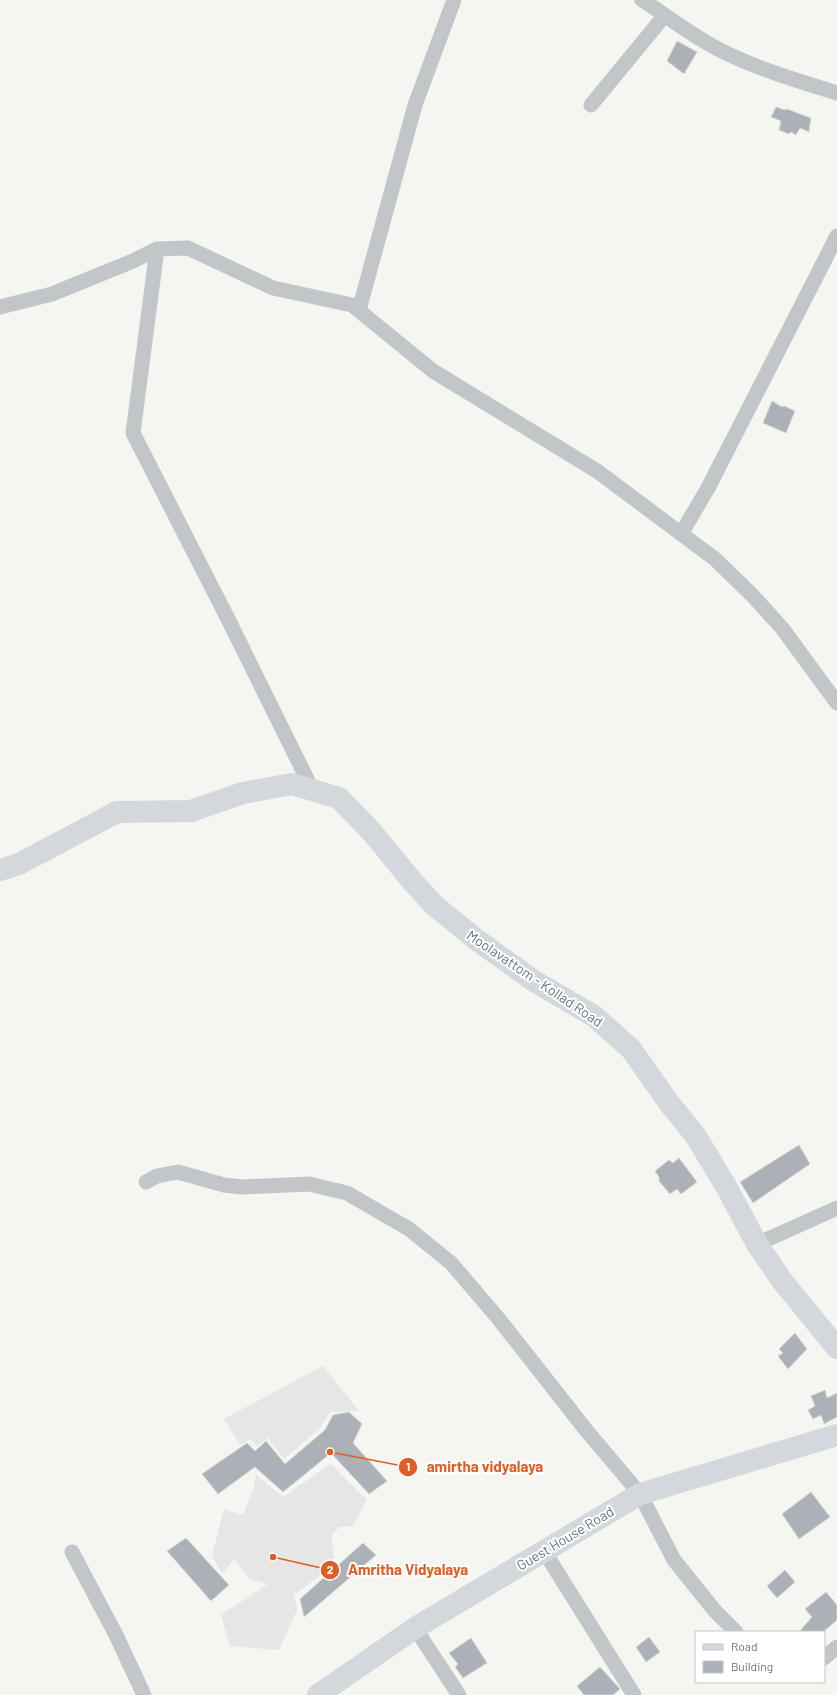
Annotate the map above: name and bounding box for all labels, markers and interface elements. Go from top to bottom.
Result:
street label: Moolavattom - Kollad Road [464,926,606,1030]
callout: amirtha vidyalaya [398,1453,551,1480]
text: amirtha vidyalaya [427,1457,543,1475]
text: 1 [406,1459,410,1473]
street label: Guest House Road [513,1502,617,1574]
callout: Amritha Vidyalaya [320,1556,476,1583]
text: Amritha Vidyalaya [348,1560,468,1578]
text: 2 [327,1562,334,1576]
legend [695,1631,825,1683]
text: Road [731,1639,758,1653]
text: Building [731,1659,773,1673]

